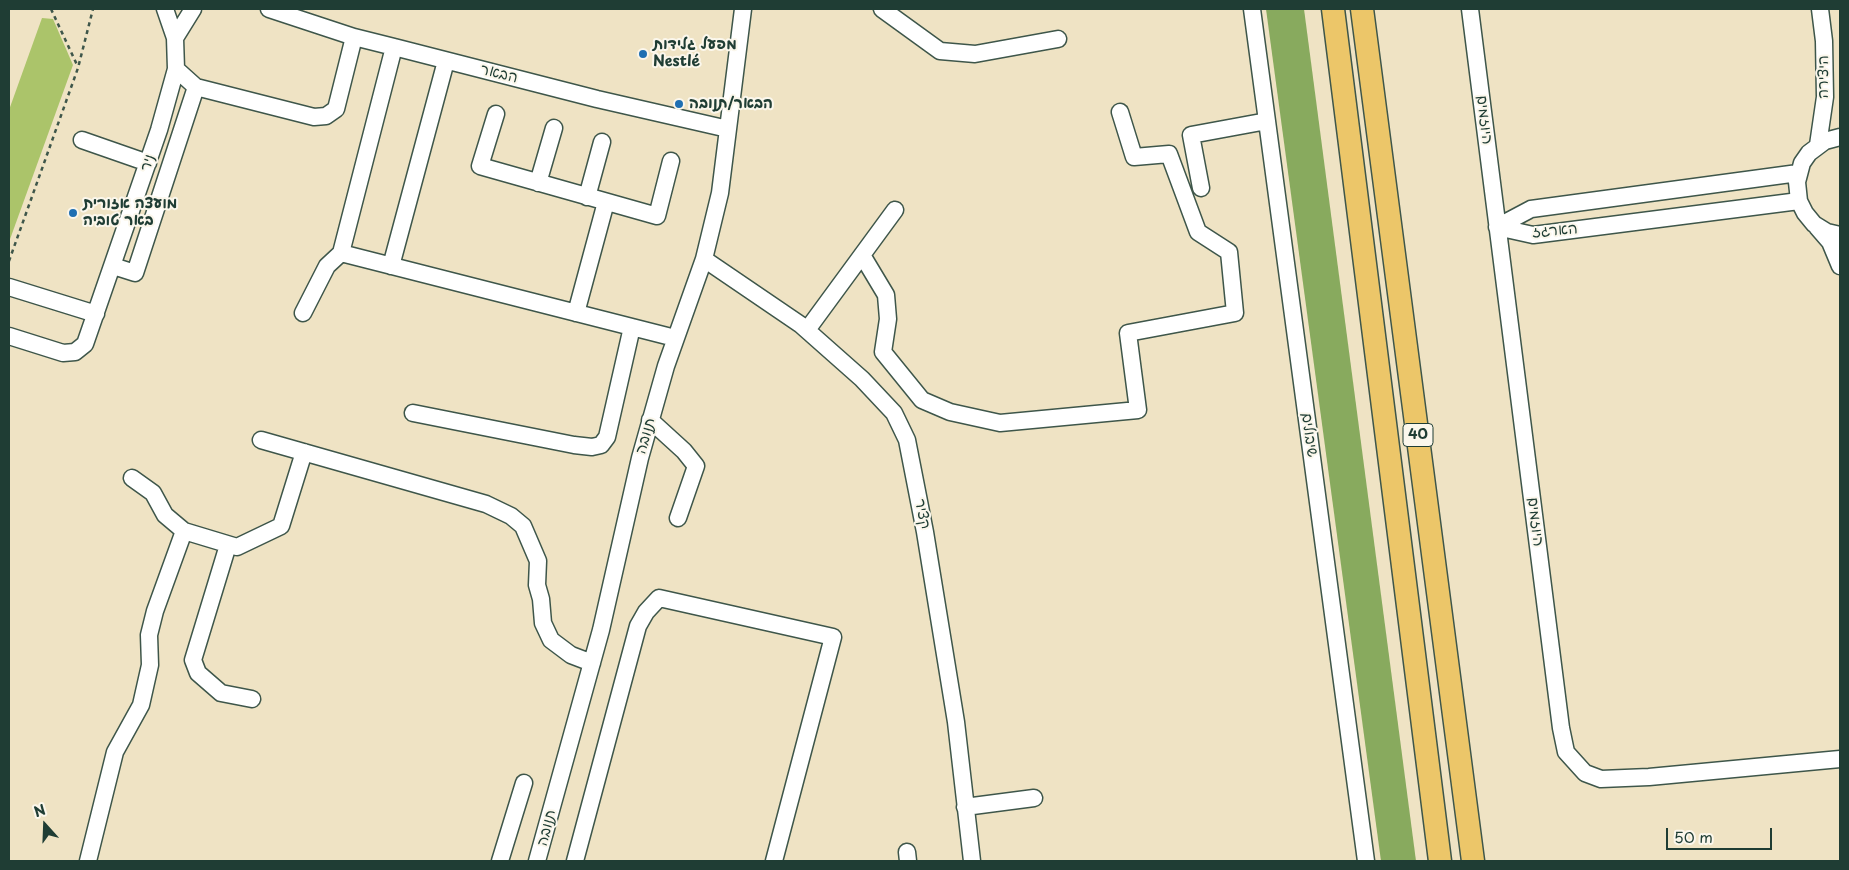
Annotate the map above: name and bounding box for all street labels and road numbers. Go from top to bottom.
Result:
street label: היצירה [1815,55,1833,99]
street label: הבאר [478,61,520,87]
street label: היוזמים [1472,94,1496,146]
street label: ניר [137,152,159,174]
street label: הארגז [1531,220,1579,242]
street label: שיבולים [1297,412,1321,458]
street label: תנובה [632,416,660,456]
road number: 40 [1403,424,1433,446]
street label: היוזמים [1523,496,1547,548]
street label: קציר [910,497,934,531]
street label: תנובה [533,808,561,848]

